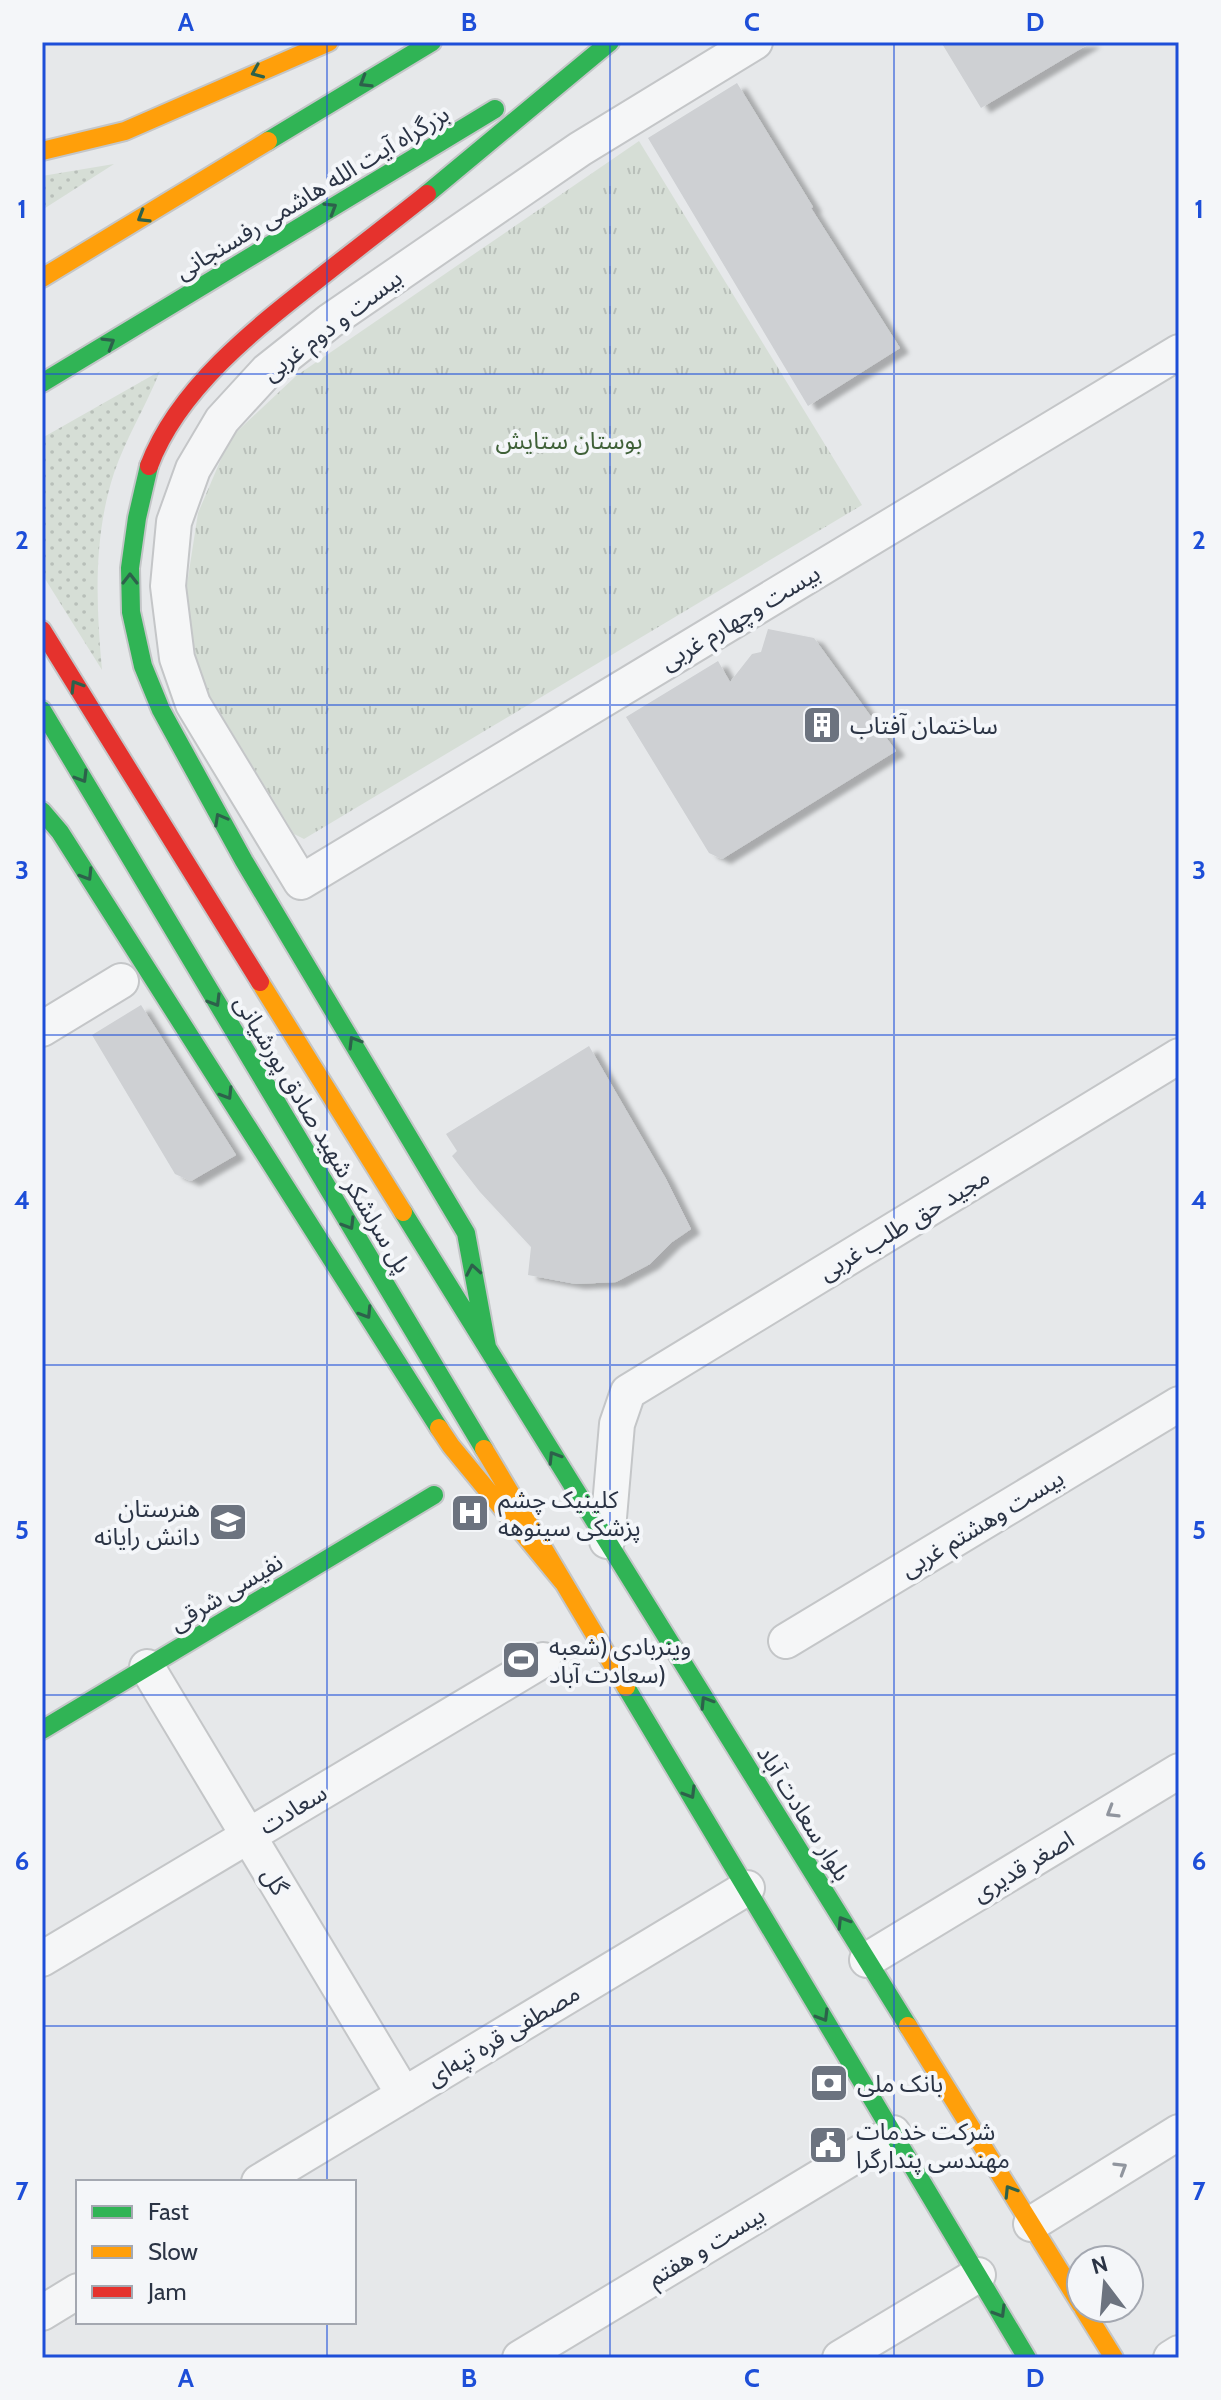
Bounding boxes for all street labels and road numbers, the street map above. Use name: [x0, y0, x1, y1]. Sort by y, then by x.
street label: بزرگراه آیت الله هاشمی رفسنجانی: [170, 99, 454, 285]
street label: بیست و دوم غربی: [256, 263, 410, 390]
street label: بیست وچهارم غربی: [655, 558, 827, 680]
street label: پل سرلشکر شهید صادق پورشیانی: [227, 990, 418, 1279]
street label: مجید حق طلب غربی: [813, 1162, 995, 1287]
street label: بیست وهشتم غربی: [895, 1463, 1070, 1586]
street label: نفیسی شرقی: [164, 1547, 288, 1637]
street label: بلوار سعادت آباد: [751, 1740, 857, 1886]
street label: سعادت: [254, 1778, 332, 1840]
street label: اصغر قدیری: [967, 1824, 1079, 1908]
street label: گل: [256, 1862, 295, 1901]
street label: مصطفی قره تپه‌ای: [421, 1978, 585, 2093]
street label: بیست و هفتم: [642, 2200, 771, 2295]

